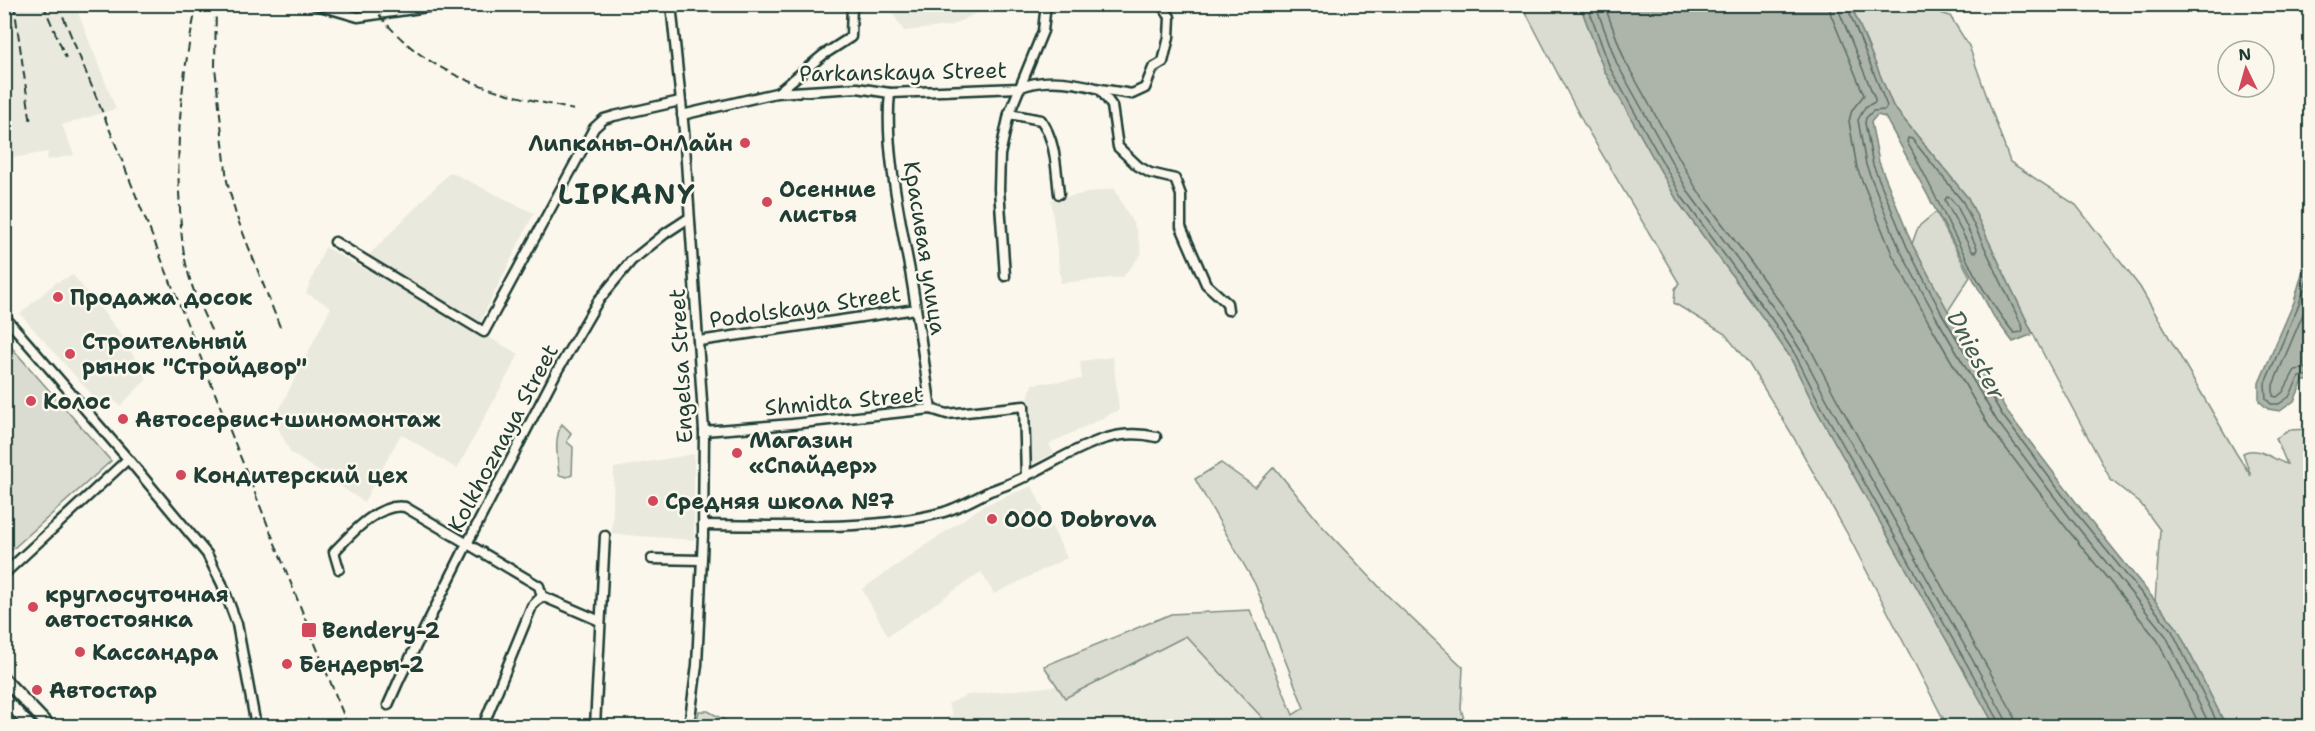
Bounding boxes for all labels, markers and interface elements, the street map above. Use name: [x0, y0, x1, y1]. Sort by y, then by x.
north arrow: [2216, 39, 2276, 99]
text: N: [2238, 44, 2252, 66]
street label: Parkanskaya Street: [799, 56, 1007, 88]
place label: Липканы-ОнЛайн: [528, 129, 733, 158]
marker: Липканы-ОнЛайн: [738, 136, 752, 150]
street label: Красивая улица: [897, 159, 953, 337]
district label: LIPKANY: [558, 175, 696, 213]
place label: Осенние листья: [779, 175, 876, 229]
marker: Осенние листья: [760, 195, 774, 209]
street label: Podolskaya Street: [707, 279, 903, 335]
place label: Продажа досок: [70, 283, 253, 312]
street label: Engelsa Street: [662, 288, 700, 444]
marker: Продажа досок: [51, 290, 65, 304]
water label: Dniester: [1939, 305, 2013, 406]
place label: Строительный рынок "Стройдвор": [82, 327, 307, 381]
street label: Kolkhoznaya Street: [441, 339, 565, 537]
marker: Строительный рынок "Стройдвор": [63, 347, 77, 361]
street label: Shmidta Street: [763, 380, 925, 422]
place label: Колос: [43, 387, 111, 416]
marker: Колос: [24, 394, 38, 408]
place label: Автосервис+шиномонтаж: [135, 405, 441, 434]
marker: Автосервис+шиномонтаж: [116, 412, 130, 426]
place label: Магазин «Спайдер»: [749, 426, 877, 480]
marker: Магазин «Спайдер»: [730, 446, 744, 460]
place label: Кондитерский цех: [193, 461, 408, 490]
marker: Кондитерский цех: [174, 468, 188, 482]
place label: Средняя школа №7: [665, 487, 894, 516]
marker: Средняя школа №7: [646, 494, 660, 508]
place label: OOO Dobrova: [1004, 505, 1157, 534]
marker: OOO Dobrova: [985, 512, 999, 526]
place label: круглосуточная автостоянка: [45, 580, 229, 634]
marker: круглосуточная автостоянка: [26, 600, 40, 614]
place label: Bendery-2: [322, 616, 440, 645]
marker: Bendery-2: [300, 621, 318, 639]
place label: Кассандра: [92, 638, 218, 667]
marker: Кассандра: [73, 645, 87, 659]
place label: Бендеры-2: [299, 650, 424, 679]
marker: Бендеры-2: [280, 657, 294, 671]
place label: Автостар: [49, 676, 157, 705]
marker: Автостар: [30, 683, 44, 697]

